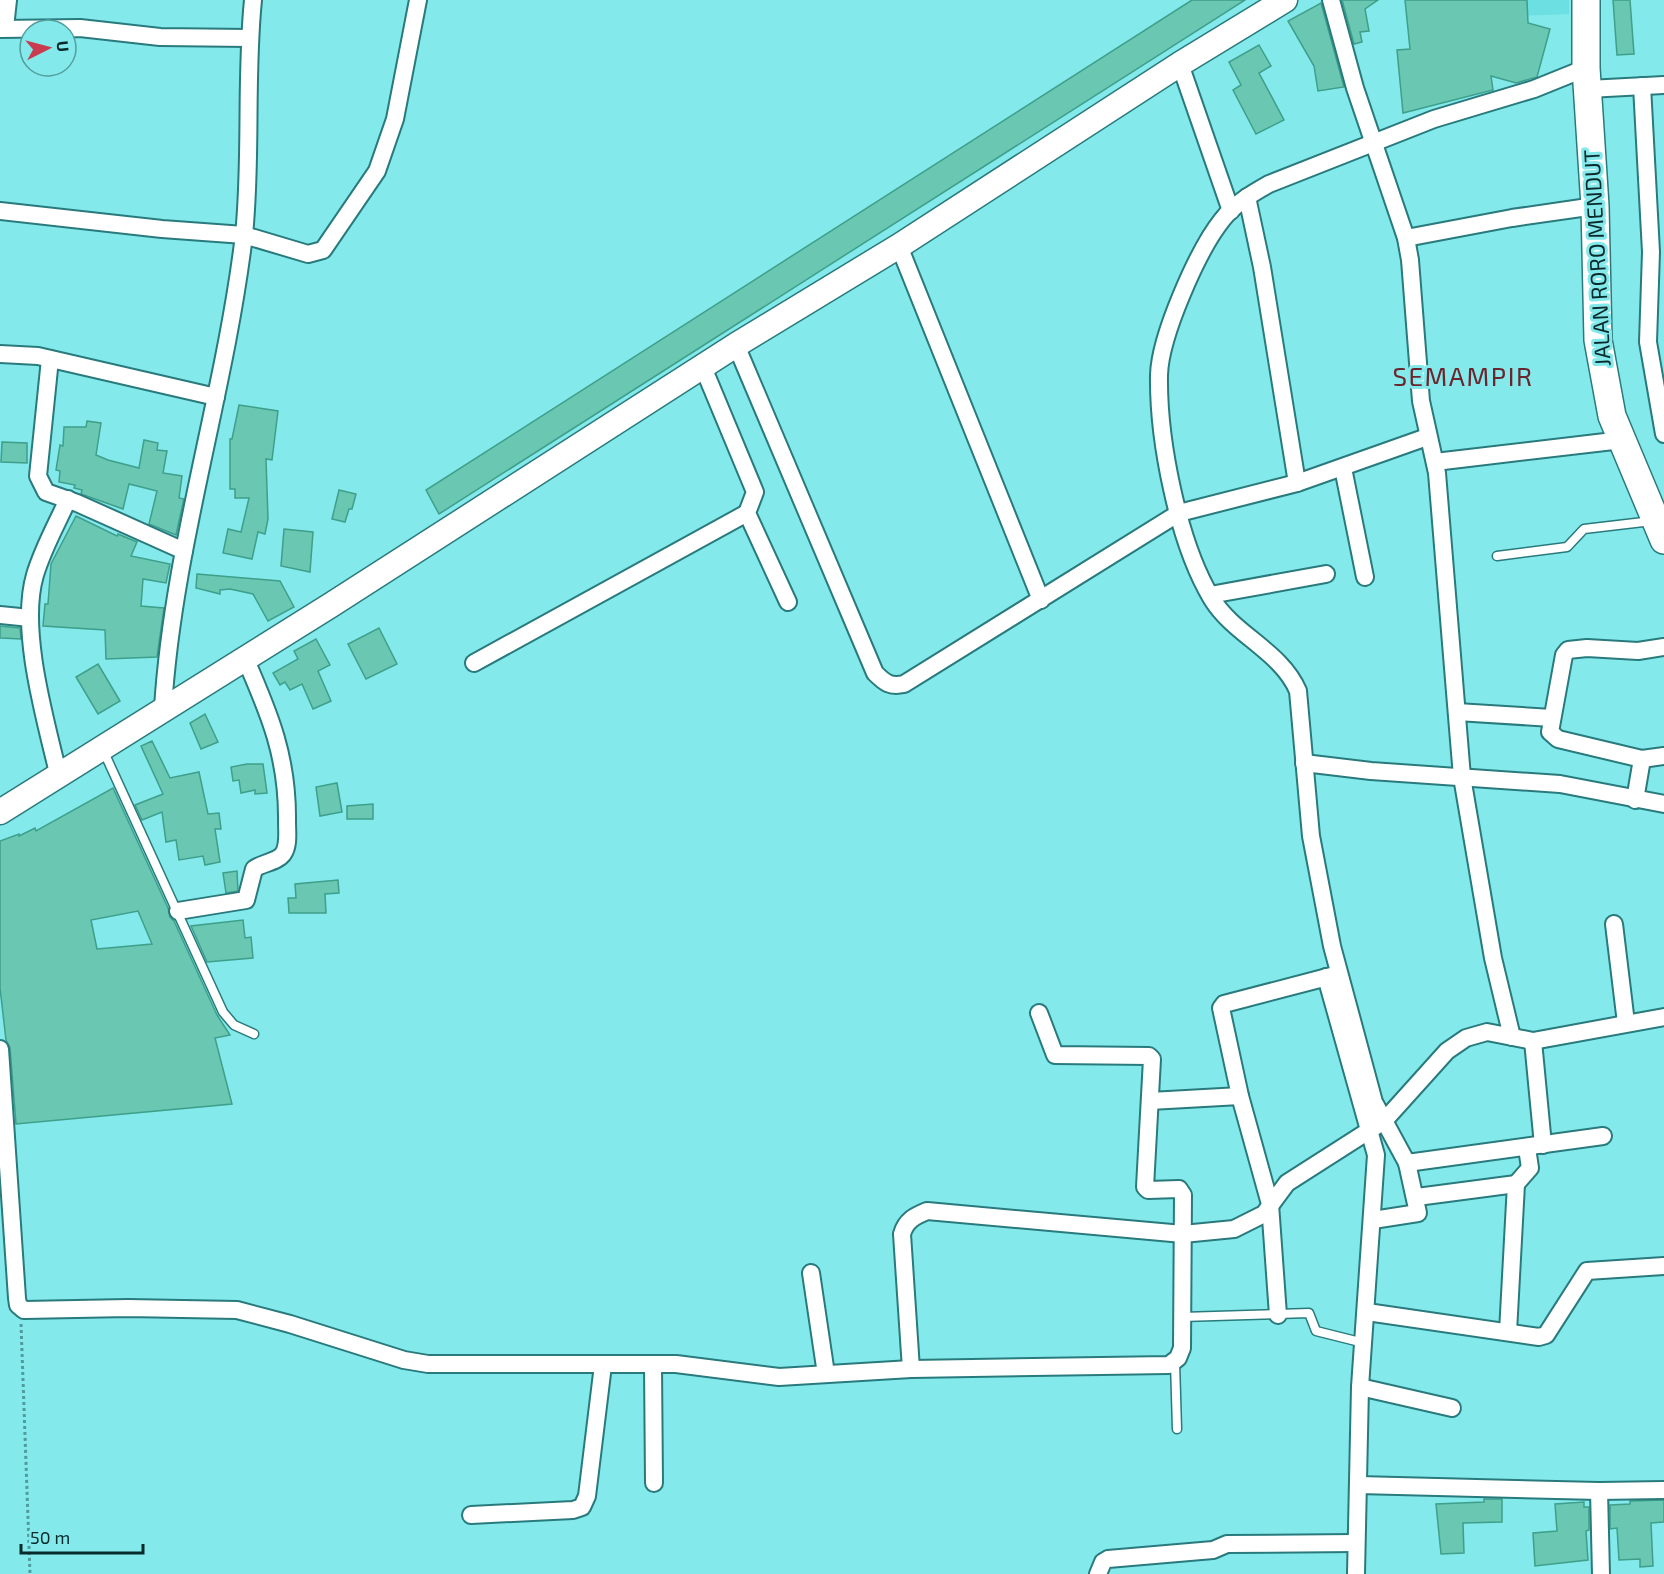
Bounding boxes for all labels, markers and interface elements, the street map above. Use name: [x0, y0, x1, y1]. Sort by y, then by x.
north arrow: [18, 18, 78, 78]
text: U: [53, 40, 73, 53]
street label: JALAN RORO MENDUT: [1577, 149, 1615, 367]
district label: SEMAMPIR: [1392, 360, 1534, 391]
scale bar: [21, 1517, 142, 1555]
text: 50 m: [30, 1526, 70, 1548]

